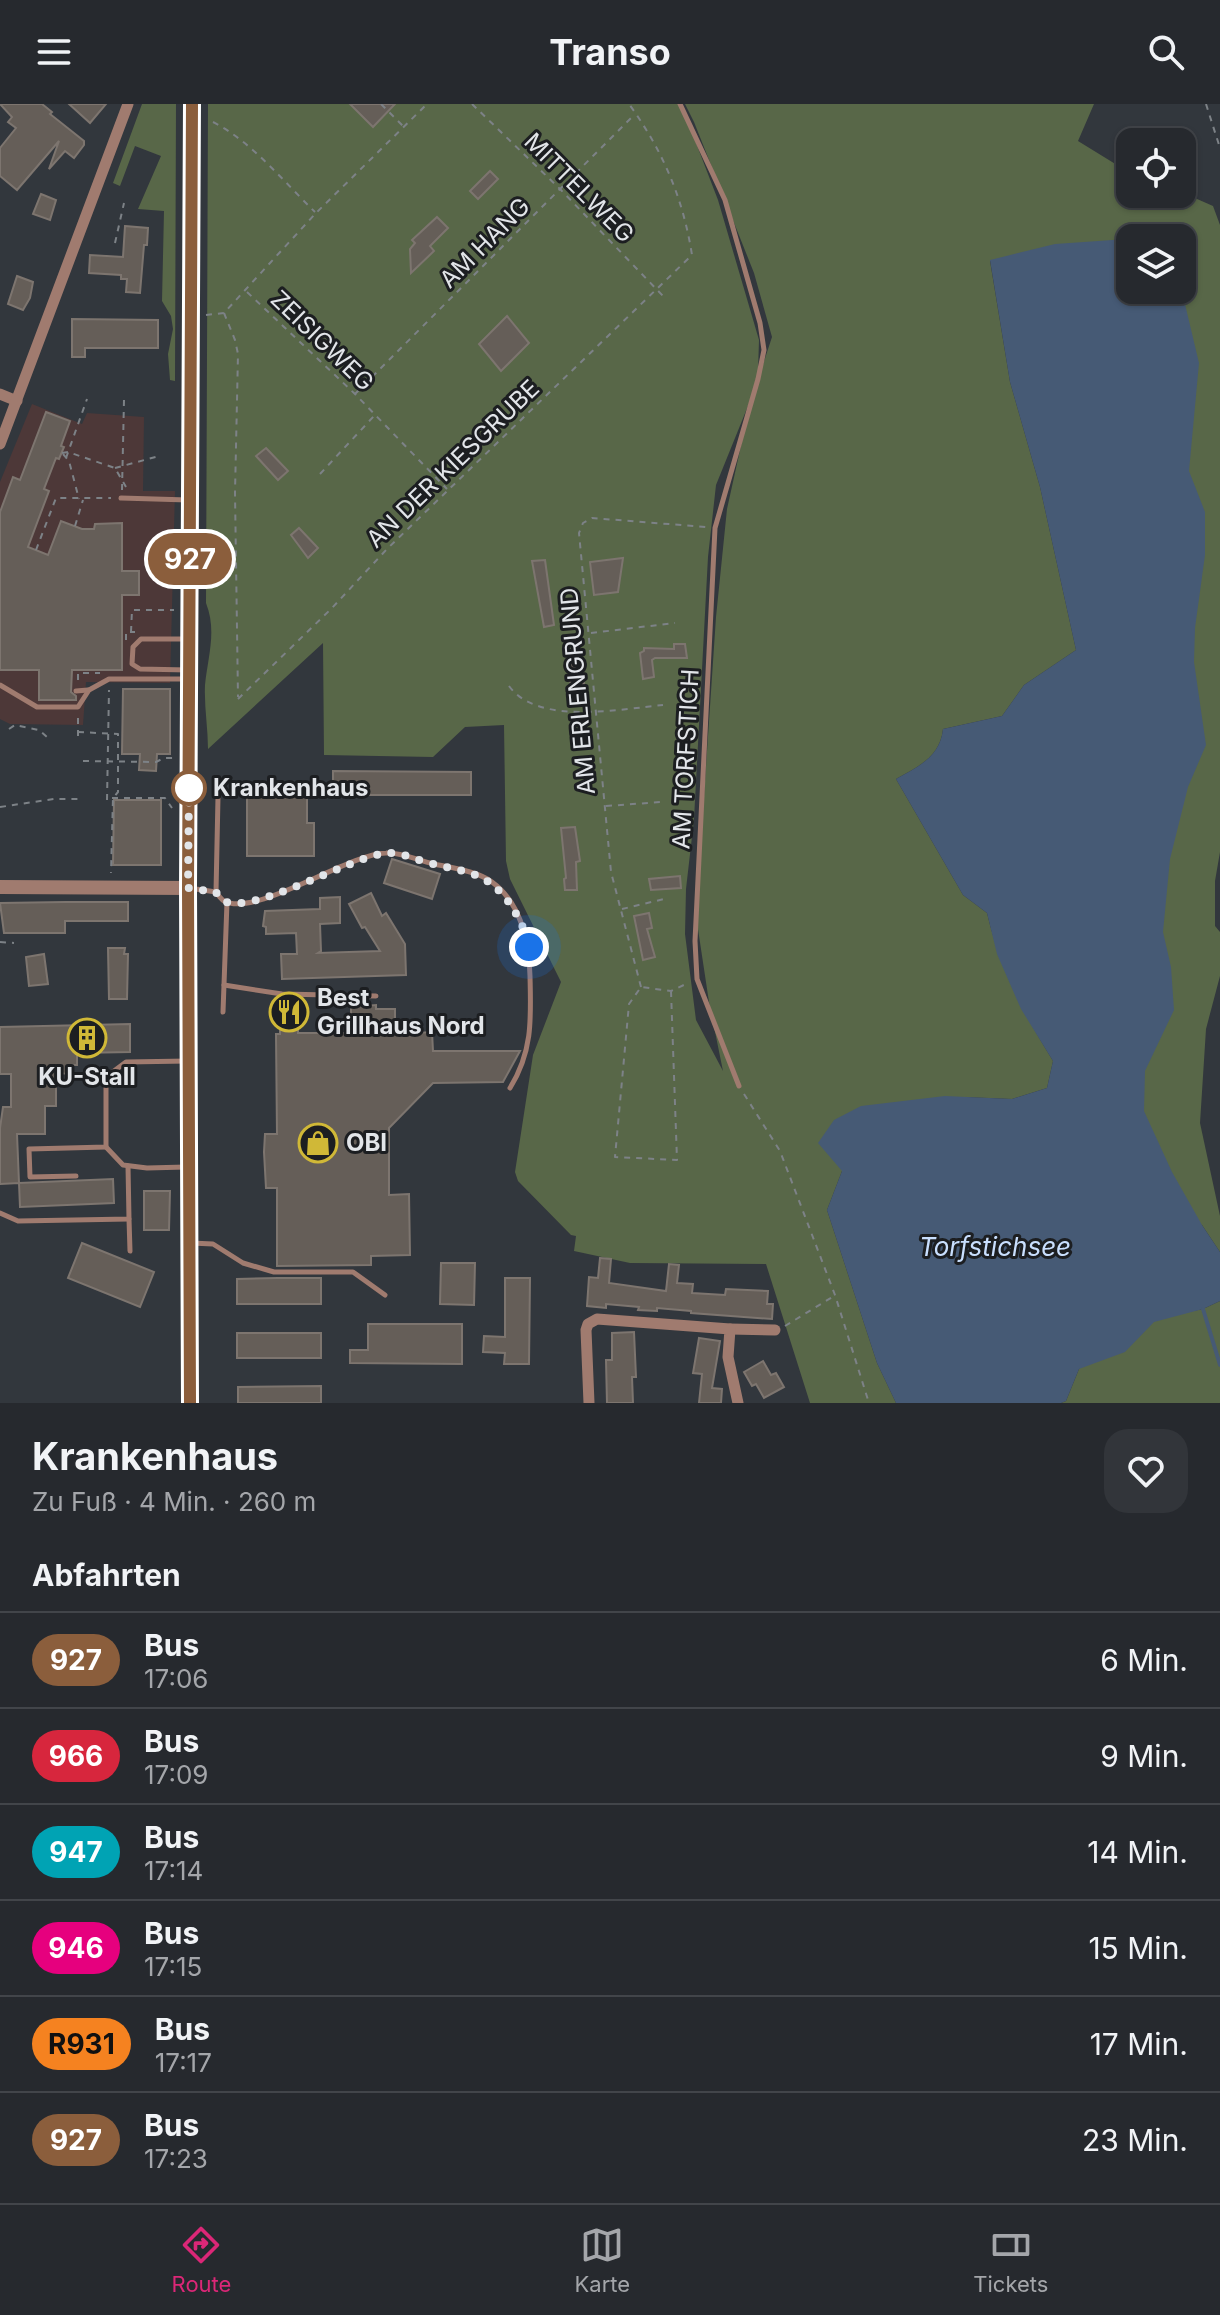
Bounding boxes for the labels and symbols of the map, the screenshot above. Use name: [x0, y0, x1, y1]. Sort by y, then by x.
street label: MITTELWEG: [519, 127, 640, 248]
street label: AM HANG: [434, 192, 536, 294]
street label: ZEISIGWEG: [265, 284, 380, 397]
street label: AN DER KIESGRUBE: [360, 374, 545, 554]
line badge: 927: [144, 533, 236, 585]
street label: AM ERLENGRUND: [554, 586, 601, 796]
street label: AM TORFSTICH: [666, 668, 705, 850]
marker: Krankenhaus: [172, 771, 206, 805]
place label: Krankenhaus: [213, 773, 368, 802]
your location: [509, 927, 549, 967]
place label: Best Grillhaus Nord: [317, 983, 485, 1040]
restaurant icon: Best Grillhaus Nord: [268, 991, 310, 1033]
building icon: KU-Stall: [66, 1017, 108, 1059]
place label: KU-Stall: [38, 1062, 136, 1091]
shop icon: OBI: [297, 1122, 339, 1164]
place label: OBI: [346, 1128, 387, 1157]
water label: Torfstichsee: [919, 1231, 1071, 1262]

